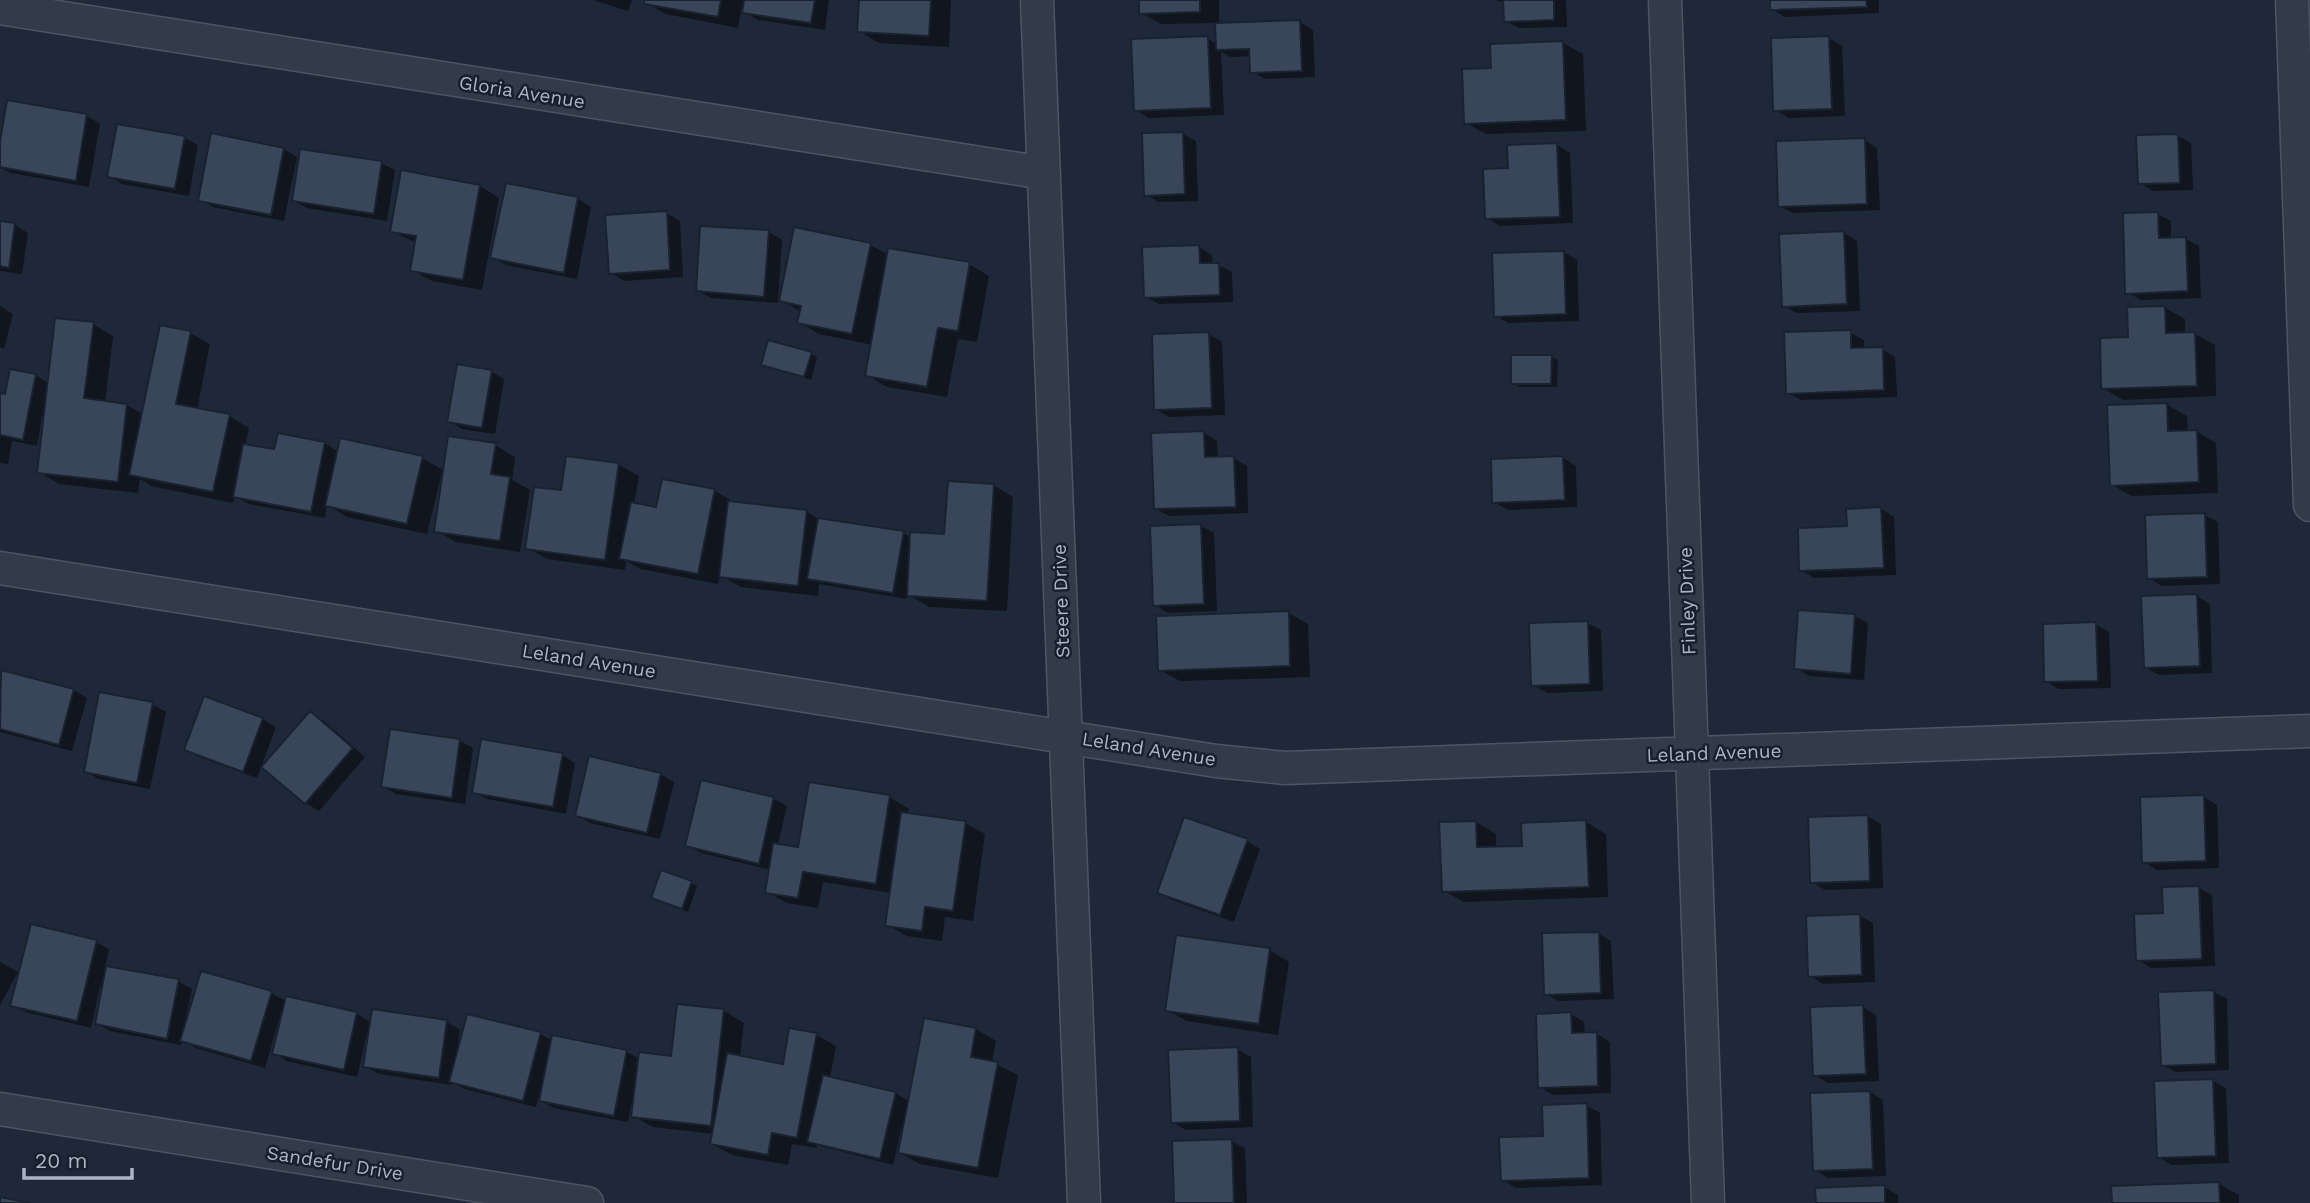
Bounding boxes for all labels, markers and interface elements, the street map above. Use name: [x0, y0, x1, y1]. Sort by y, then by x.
street label: Gloria Avenue: [457, 71, 587, 113]
street label: Steere Drive: [1048, 544, 1074, 658]
street label: Finley Drive: [1674, 547, 1700, 655]
street label: Leland Avenue: [520, 639, 658, 683]
street label: Leland Avenue: [1080, 727, 1218, 771]
street label: Leland Avenue: [1646, 739, 1782, 767]
scale bar: [24, 1136, 133, 1180]
street label: Sandefur Drive: [265, 1141, 405, 1185]
text: 20 m: [35, 1148, 87, 1173]

